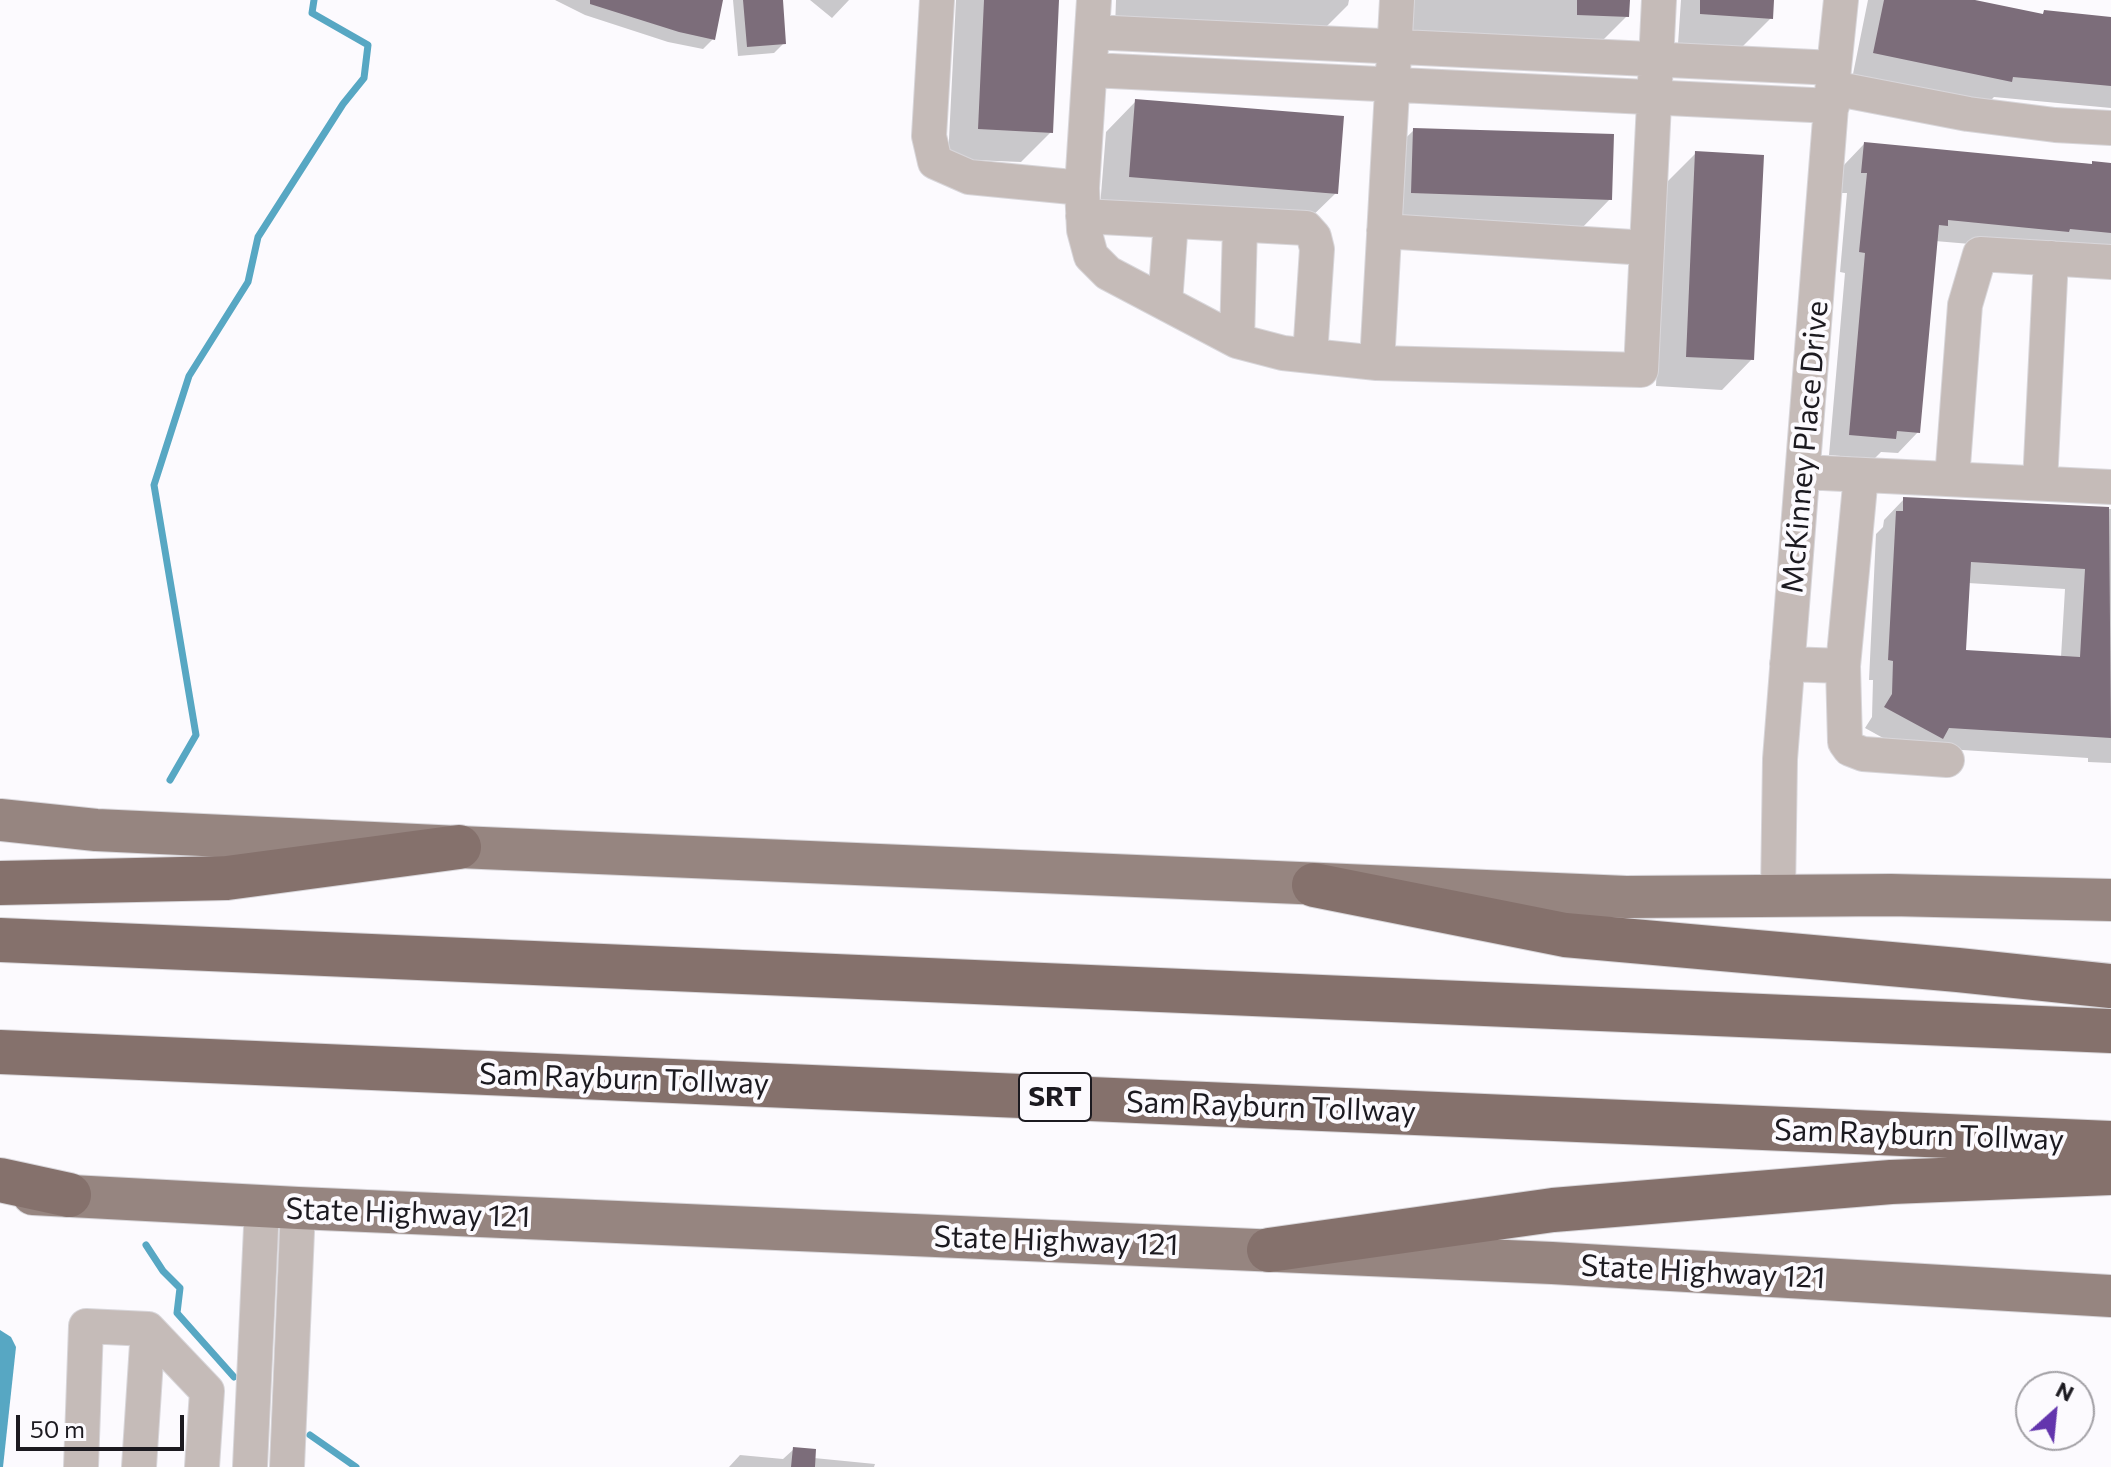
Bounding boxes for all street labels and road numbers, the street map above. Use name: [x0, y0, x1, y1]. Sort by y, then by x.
street label: McKinney Place Drive: [1774, 299, 1836, 595]
street label: Sam Rayburn Tollway: [478, 1056, 770, 1102]
road number: SRT: [1019, 1073, 1091, 1121]
street label: Sam Rayburn Tollway: [1125, 1084, 1417, 1130]
street label: Sam Rayburn Tollway: [1773, 1112, 2065, 1158]
street label: State Highway 121: [285, 1191, 531, 1235]
street label: State Highway 121: [933, 1219, 1179, 1263]
street label: State Highway 121: [1580, 1248, 1826, 1296]

